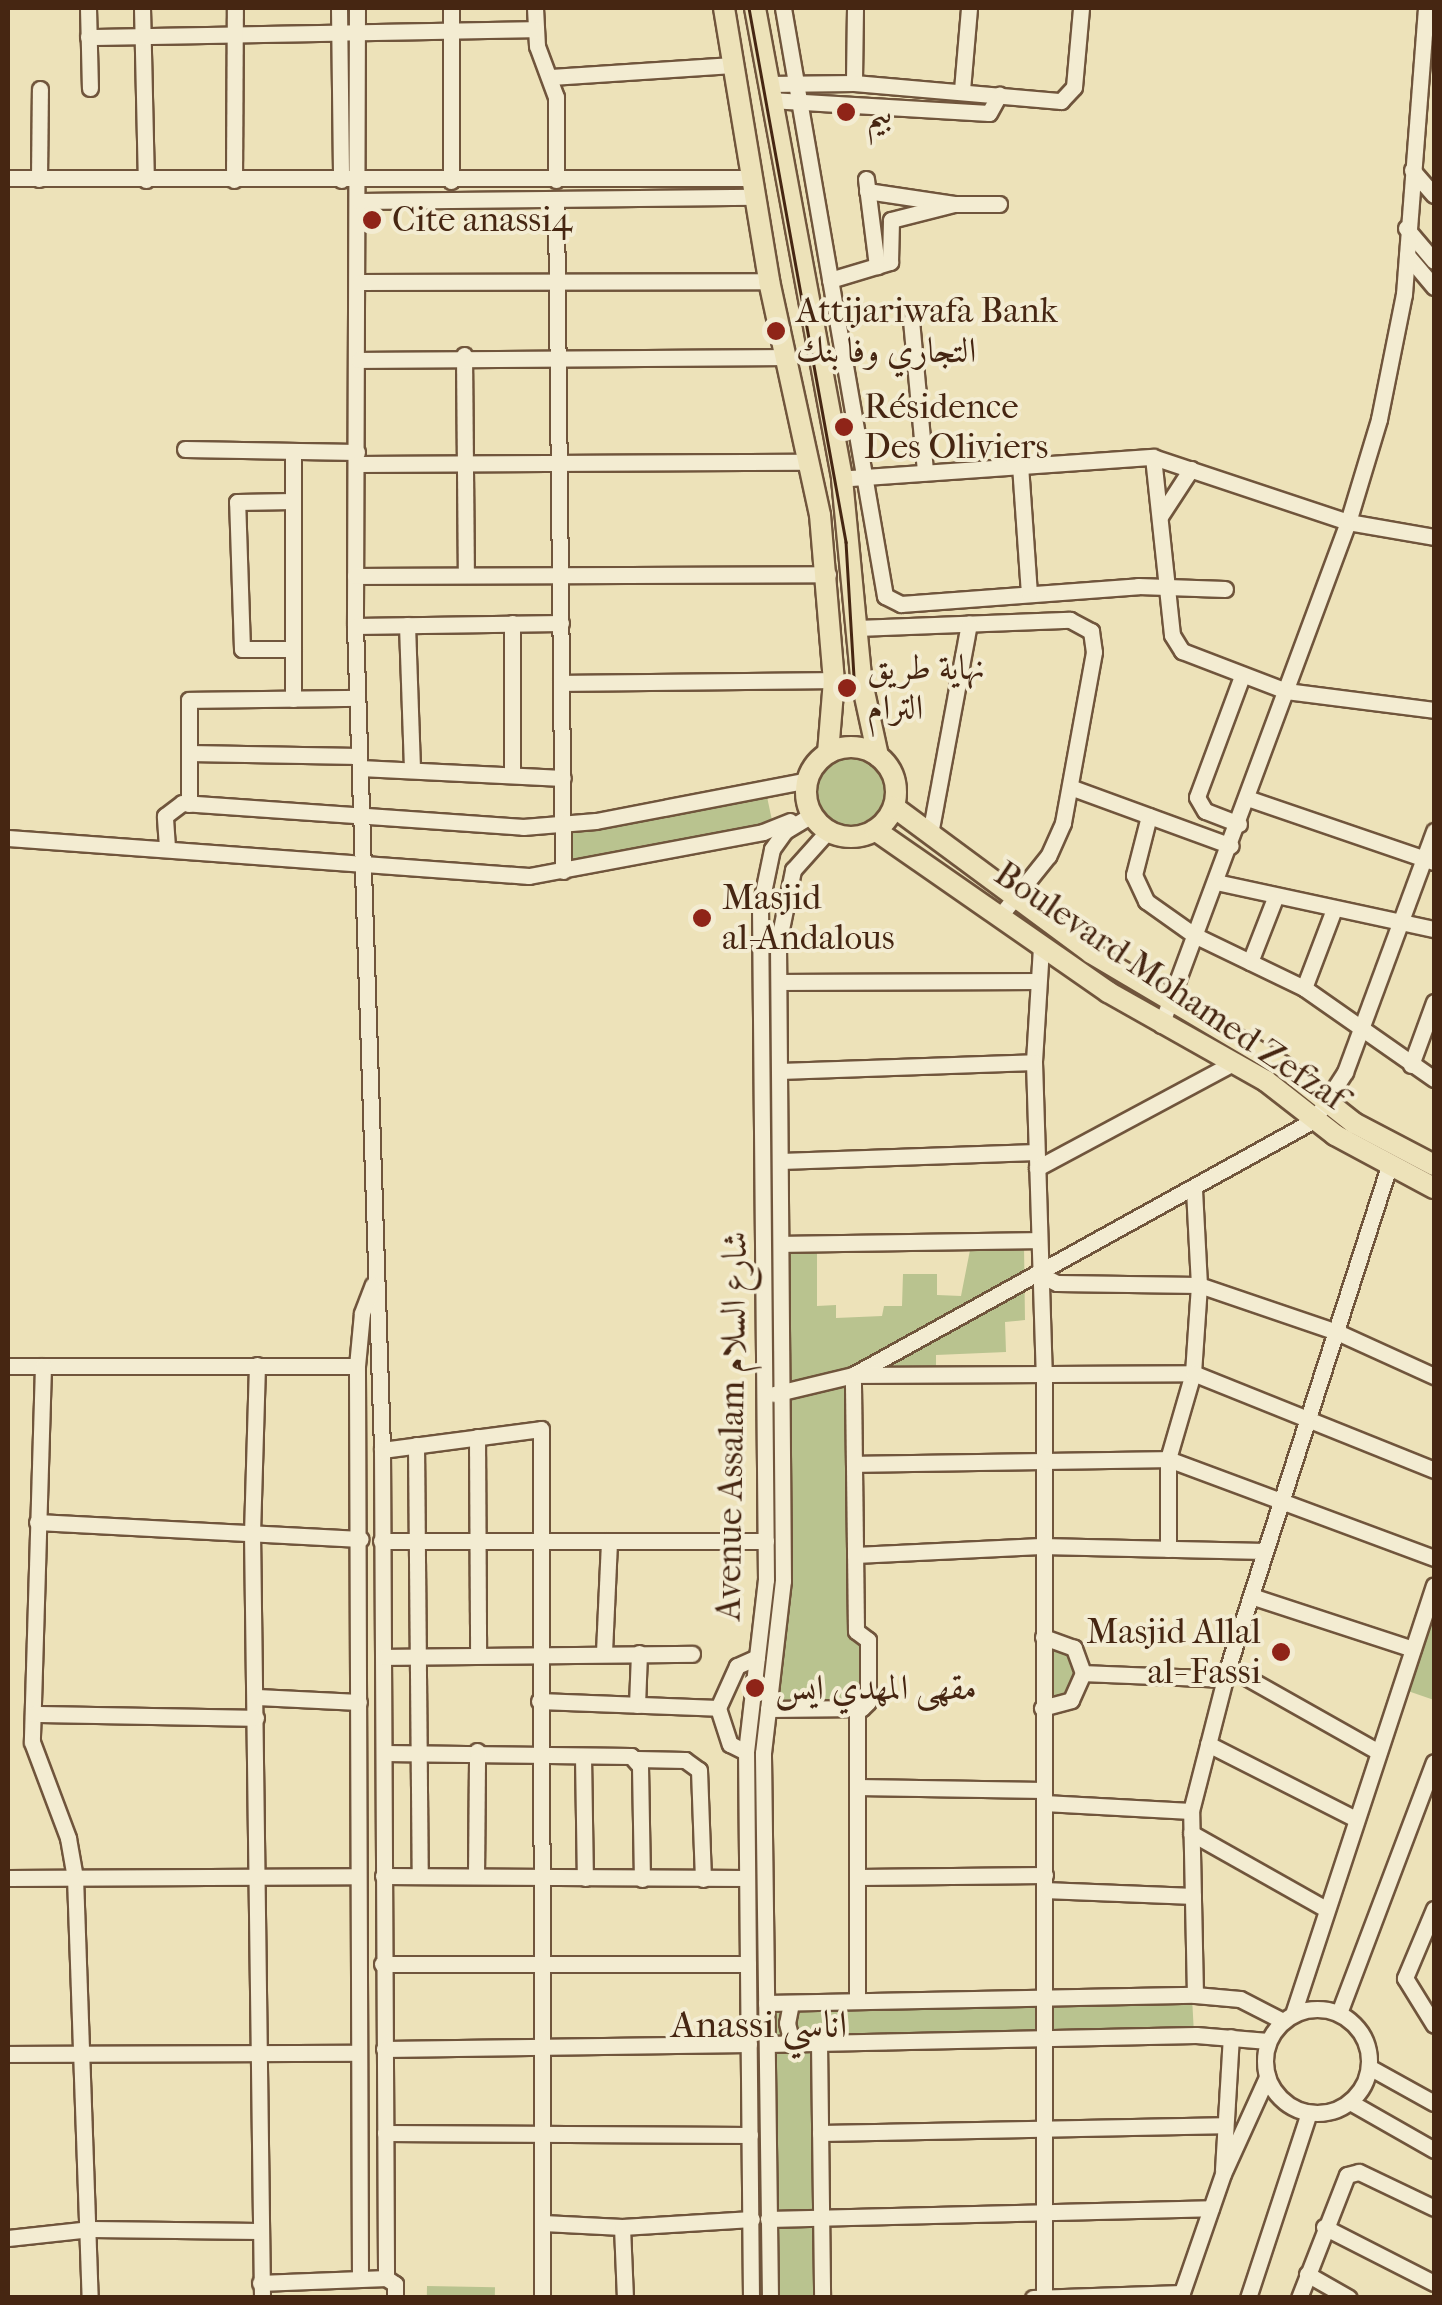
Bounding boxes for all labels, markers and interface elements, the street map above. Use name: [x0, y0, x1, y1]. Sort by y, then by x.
place label: بيم: [866, 91, 892, 133]
marker: بيم: [835, 101, 857, 123]
place label: Cite anassi4: [392, 199, 572, 241]
marker: Cite anassi4: [361, 209, 383, 231]
place label: Attijariwafa Bank التجاري وفا بنك: [796, 290, 1058, 372]
marker: Attijariwafa Bank التجاري وفا بنك: [765, 320, 787, 342]
place label: Résidence Des Oliviers: [864, 386, 1048, 468]
marker: Résidence Des Oliviers: [833, 416, 855, 438]
place label: نهاية طريق الترام: [867, 647, 985, 729]
marker: نهاية طريق الترام: [836, 677, 858, 699]
street label: Boulevard Mohamed Zefzaf: [987, 853, 1353, 1119]
place label: Masjid al-Andalous: [722, 877, 895, 959]
marker: Masjid al-Andalous: [691, 907, 713, 929]
street label: Avenue Assalam شارع السلام: [708, 1231, 756, 1621]
place label: Masjid Allal al- Fassi: [1086, 1611, 1261, 1693]
marker: Masjid Allal al- Fassi: [1270, 1641, 1292, 1663]
place label: مقهى المهدي ايس: [775, 1667, 977, 1709]
marker: مقهى المهدي ايس: [744, 1677, 766, 1699]
district label: Anassi اناسي: [671, 2002, 847, 2048]

